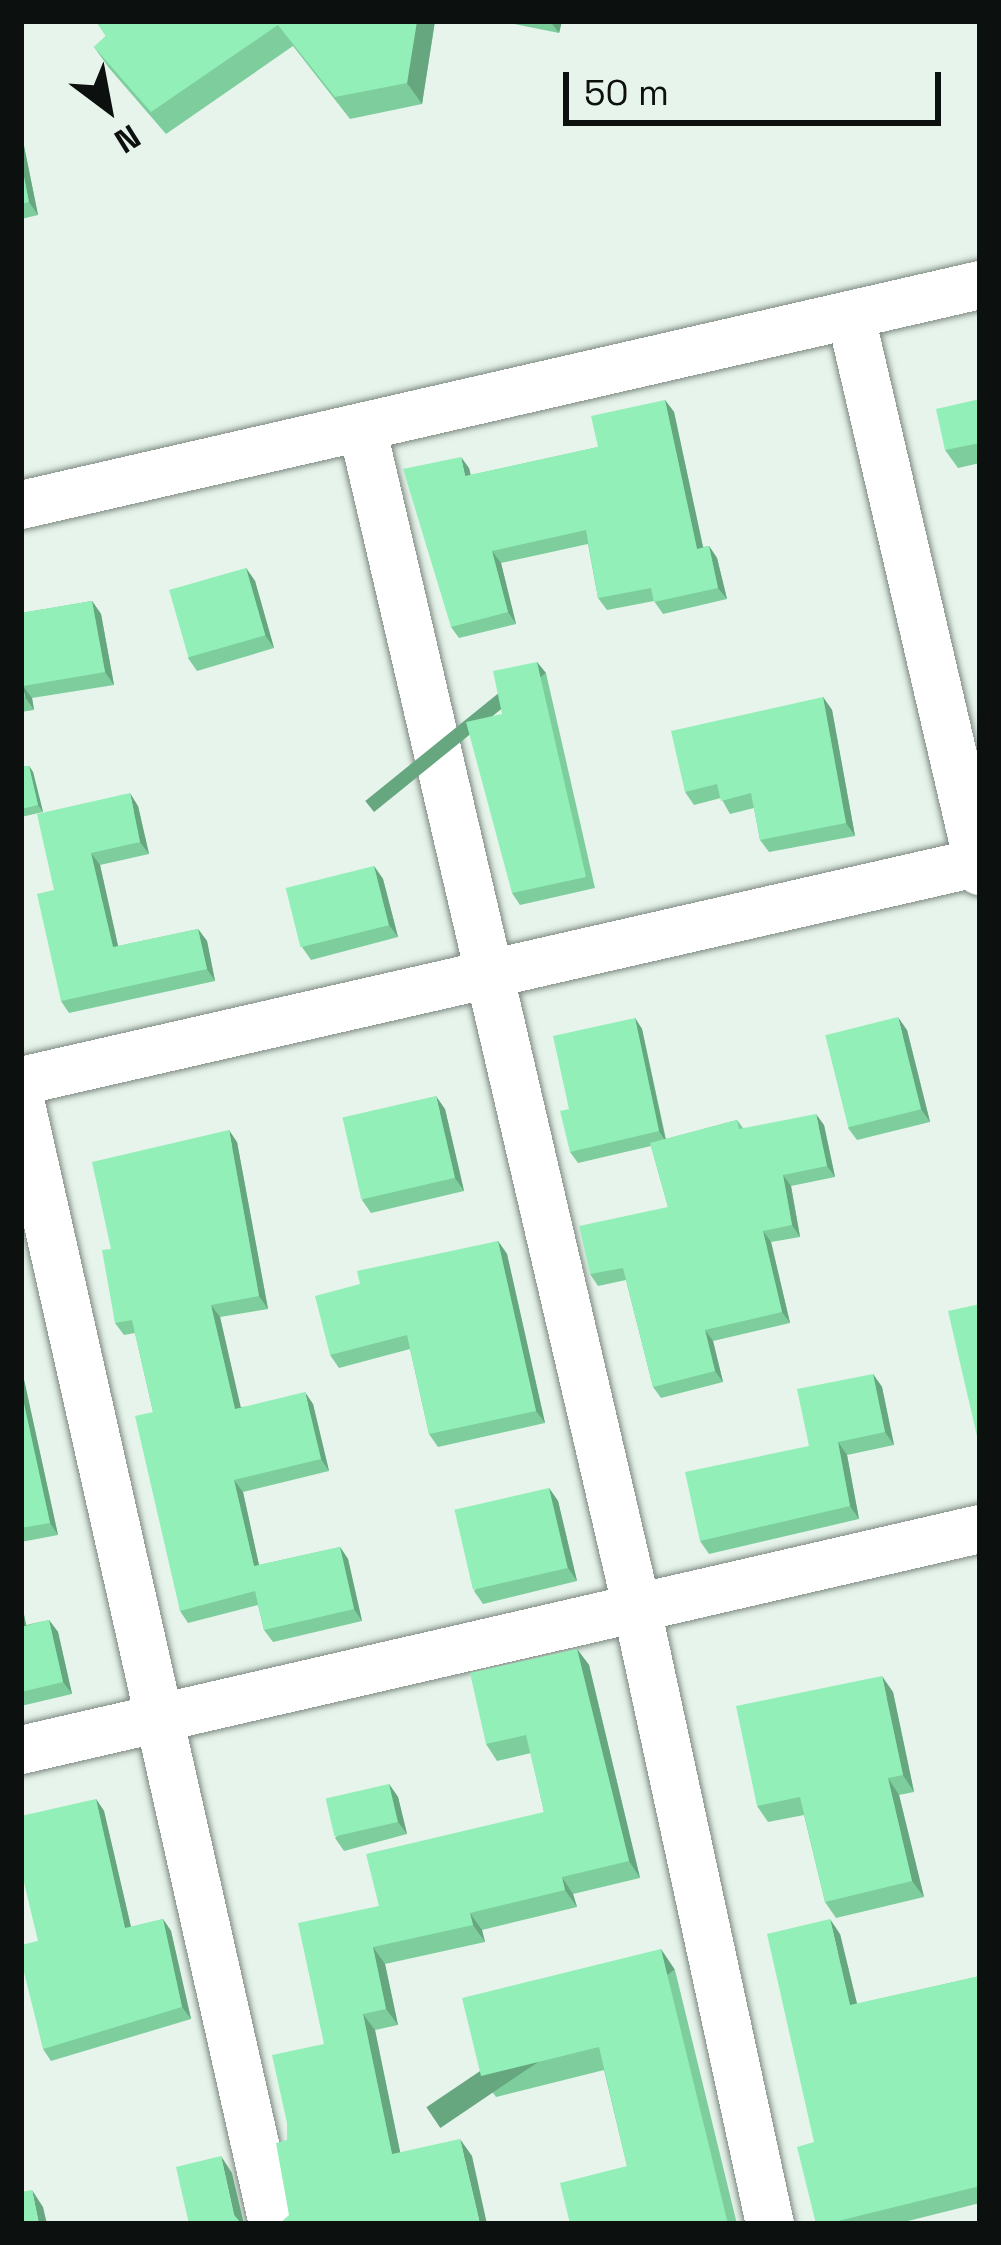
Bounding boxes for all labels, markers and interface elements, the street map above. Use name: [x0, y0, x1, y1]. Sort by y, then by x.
north arrow: [48, 48, 168, 168]
scale bar: [569, 48, 947, 122]
text: 50 m: [584, 70, 669, 116]
text: N: [107, 115, 148, 162]

